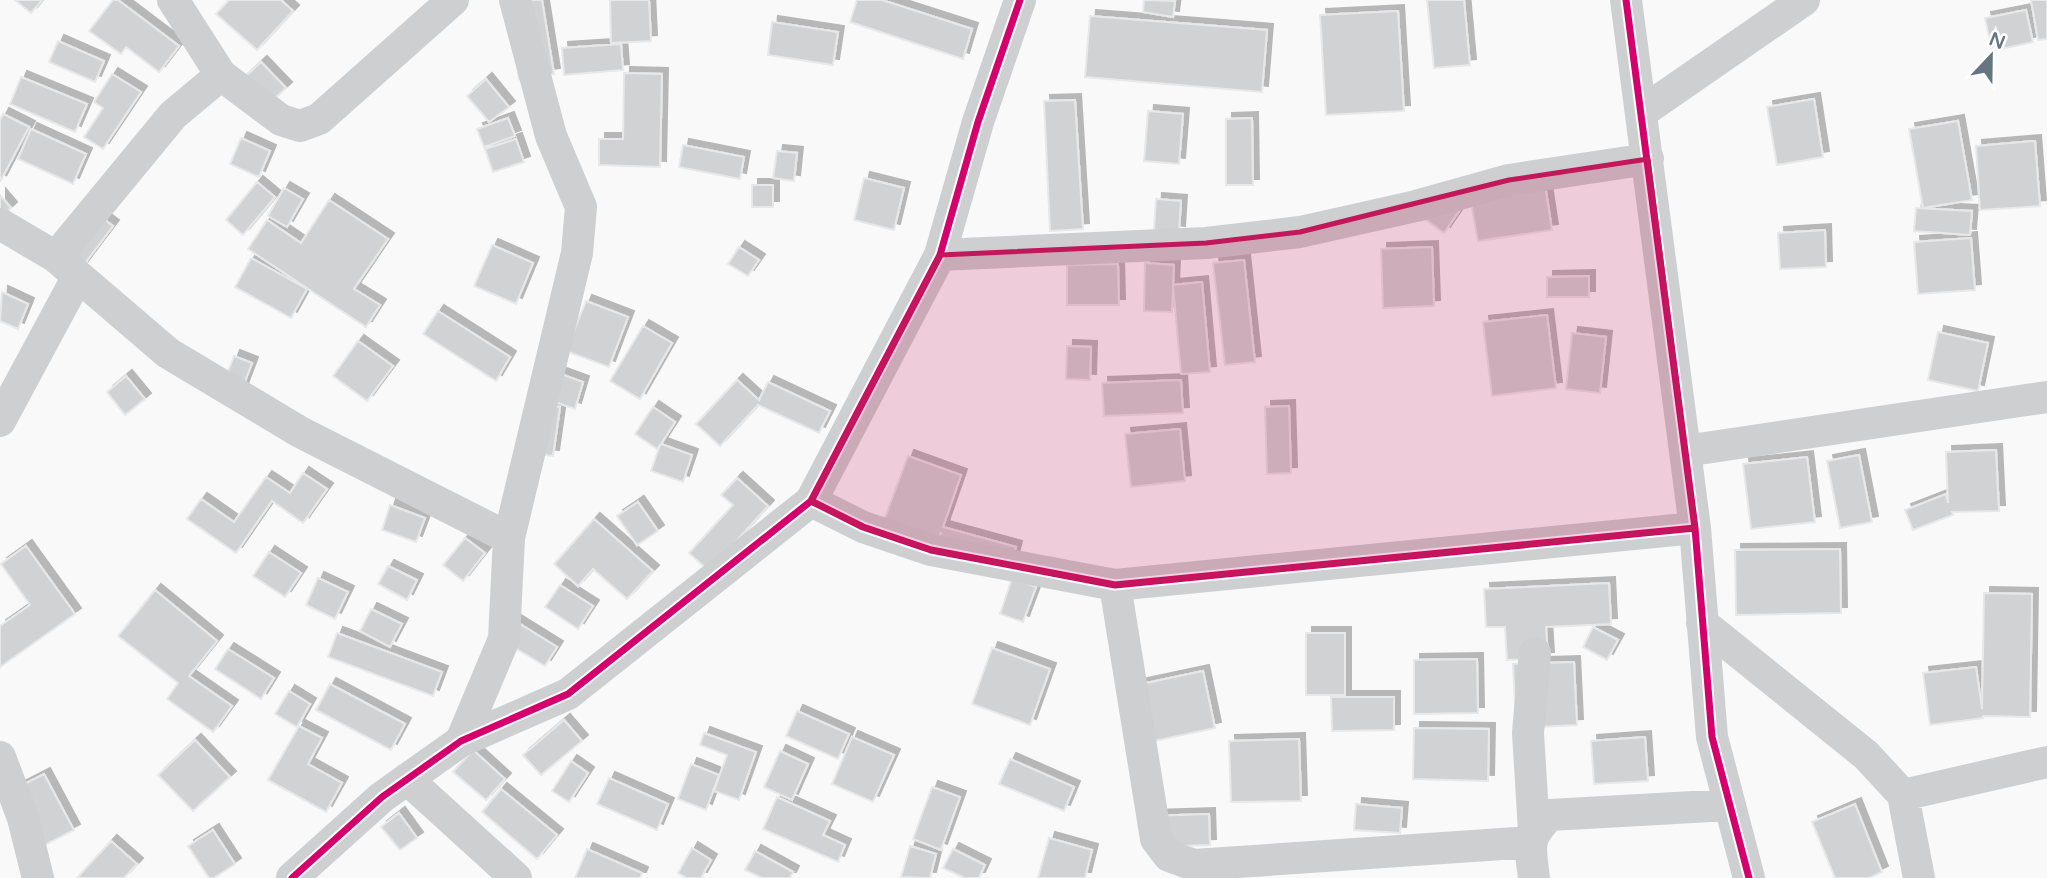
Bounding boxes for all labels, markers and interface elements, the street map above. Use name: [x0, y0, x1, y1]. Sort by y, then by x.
north arrow: [1956, 21, 2026, 91]
text: N: [1986, 28, 2008, 54]

